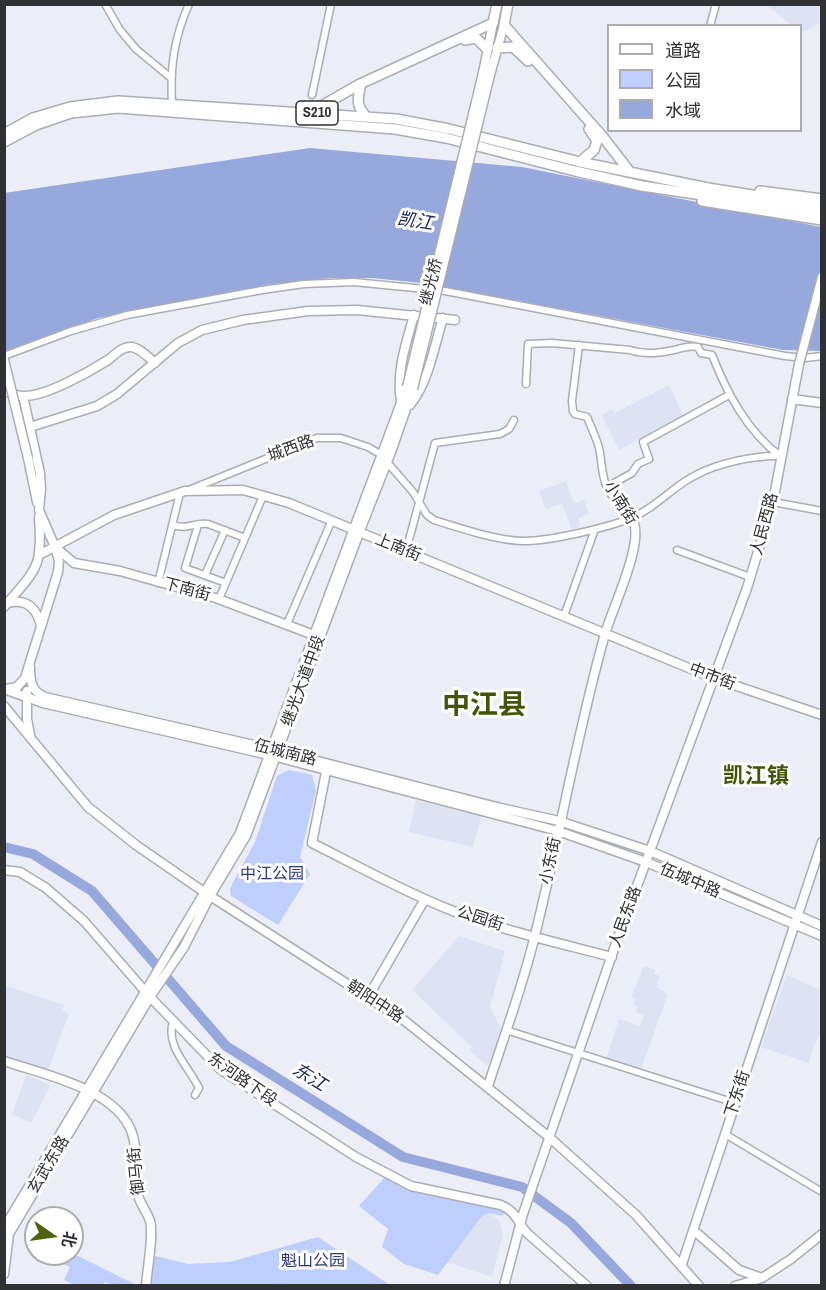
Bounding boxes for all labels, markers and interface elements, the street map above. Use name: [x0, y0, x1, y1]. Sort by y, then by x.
legend: [607, 24, 802, 132]
text: 道路: [665, 38, 701, 63]
text: 公园: [665, 68, 701, 93]
text: 水域: [665, 98, 701, 123]
road number: S210: [296, 101, 338, 125]
water label: 凯江: [396, 209, 434, 235]
street label: 继光桥: [417, 256, 447, 308]
street label: 城西路: [265, 432, 317, 466]
street label: 小南街: [599, 478, 641, 528]
street label: 人民西路: [747, 491, 783, 557]
street label: 上南街: [372, 530, 424, 566]
street label: 下南街: [161, 575, 213, 605]
street label: 继光大道中段: [279, 633, 329, 729]
street label: 中市街: [686, 659, 738, 695]
district label: 中江县: [442, 689, 526, 723]
street label: 伍城南路: [252, 736, 318, 770]
district label: 凯江镇: [723, 764, 789, 790]
street label: 小东街: [537, 836, 565, 886]
street label: 伍城中路: [657, 860, 723, 902]
park label: 中江公园: [240, 865, 304, 885]
street label: 人民东路: [606, 884, 646, 950]
street label: 公园街: [454, 902, 506, 936]
street label: 朝阳中路: [343, 977, 407, 1027]
street label: 东河路下段: [204, 1049, 280, 1111]
water label: 东江: [288, 1059, 330, 1097]
street label: 下东街: [721, 1068, 755, 1120]
street label: 玄武东路: [24, 1133, 74, 1197]
street label: 御马街: [125, 1146, 149, 1196]
north arrow: [24, 1206, 84, 1266]
text: 北: [57, 1229, 82, 1250]
park label: 魁山公园: [281, 1252, 345, 1272]

